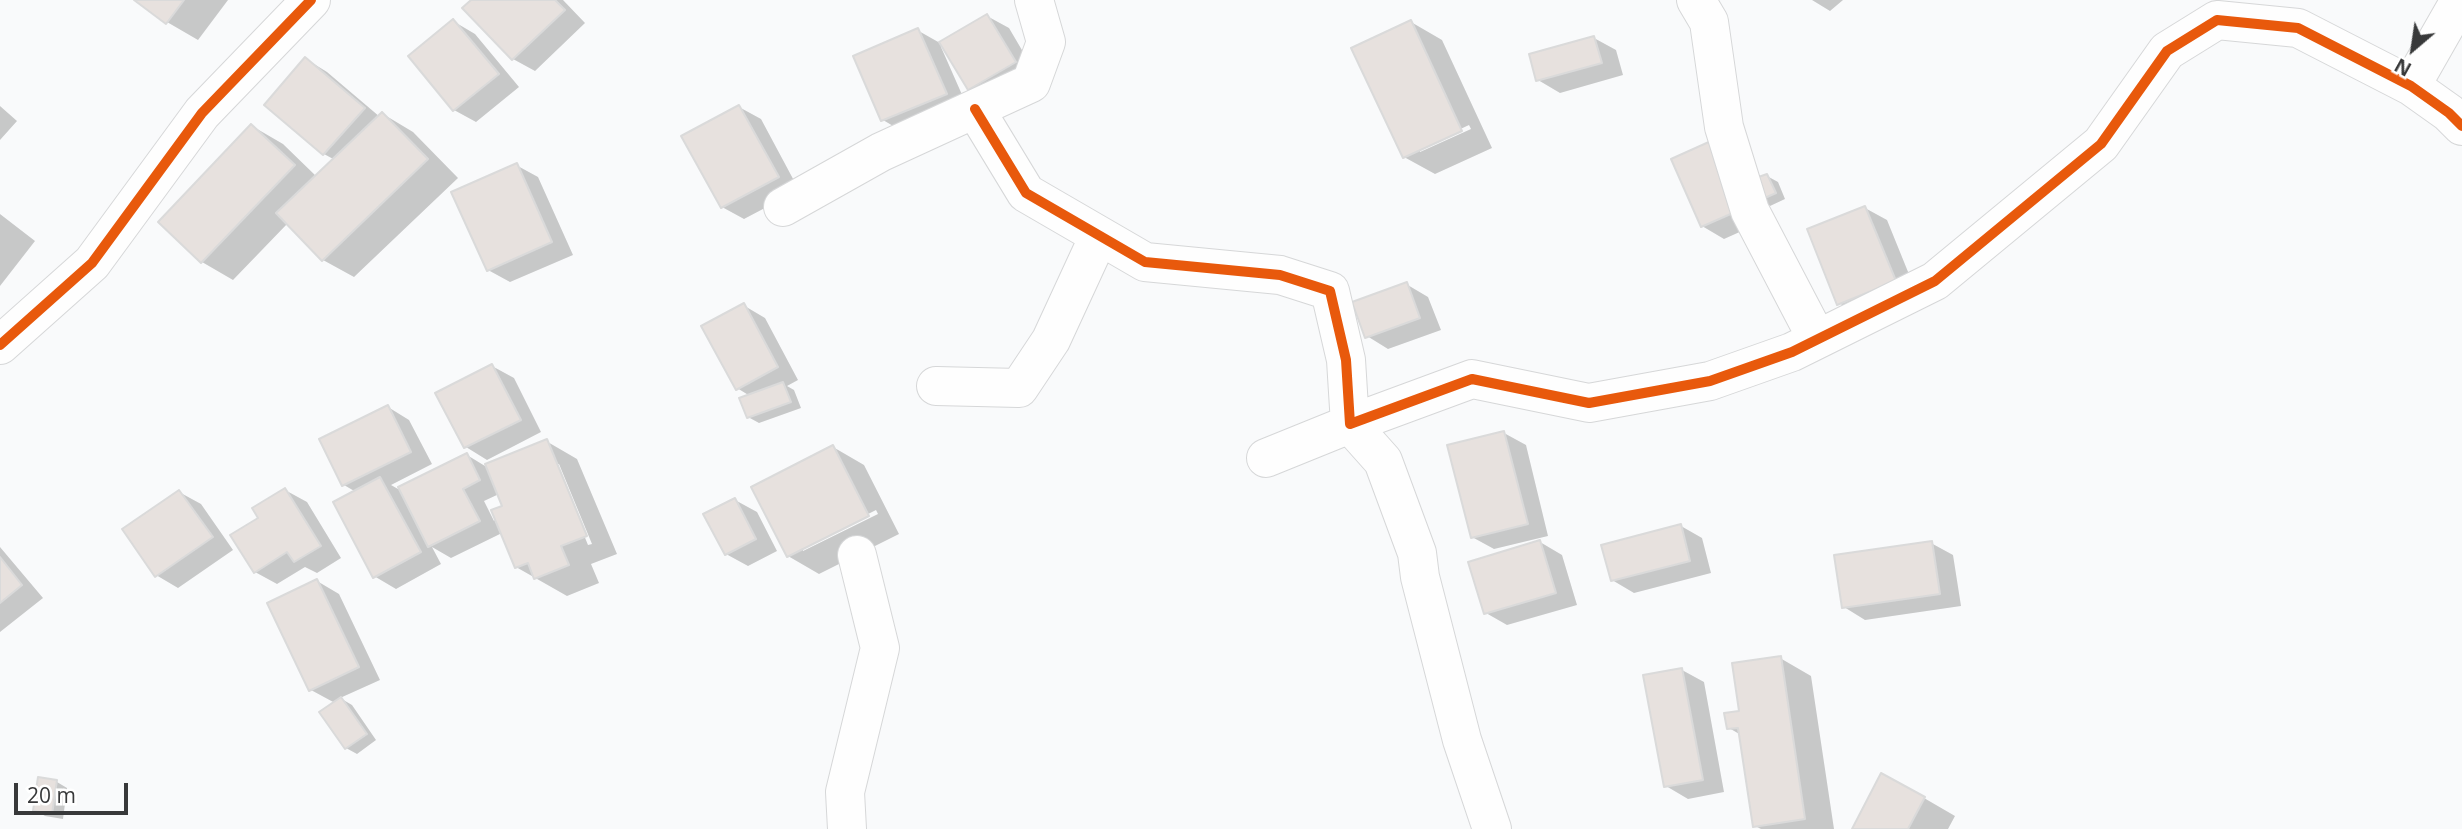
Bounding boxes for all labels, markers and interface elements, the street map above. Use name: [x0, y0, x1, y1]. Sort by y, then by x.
north arrow: [2378, 14, 2448, 84]
text: N: [2390, 52, 2416, 82]
scale bar: [18, 770, 131, 814]
text: 20 m: [27, 781, 76, 809]

